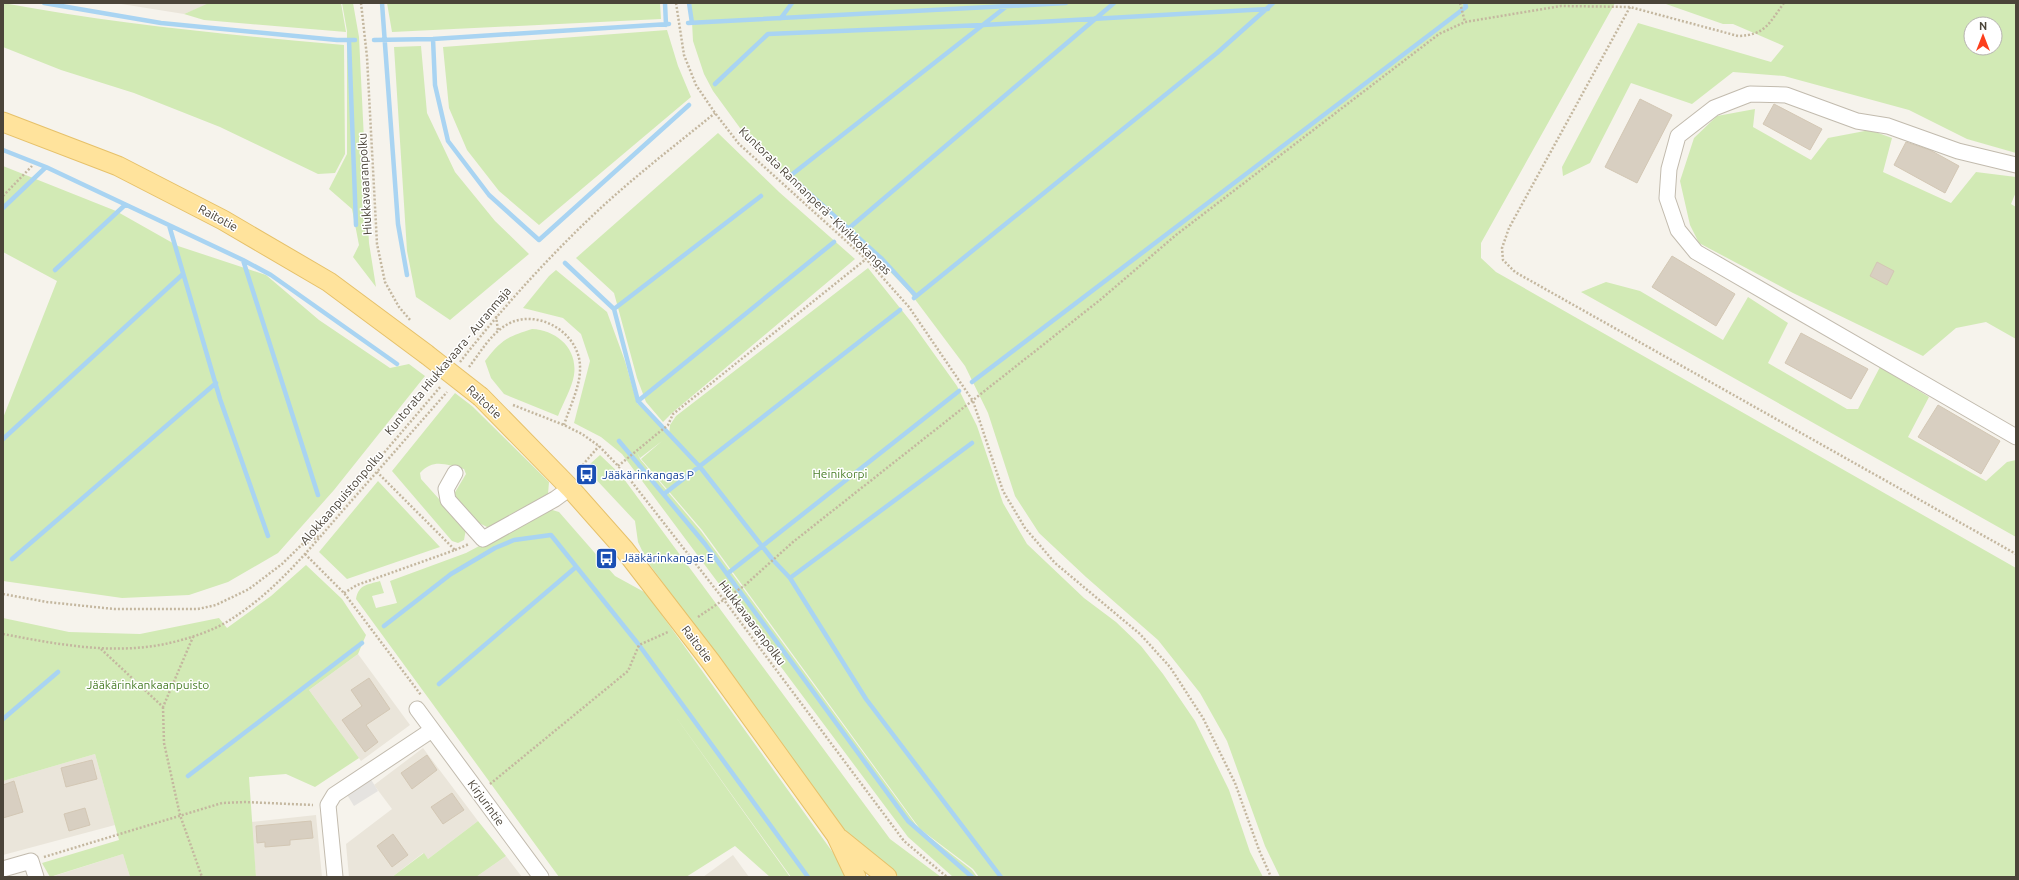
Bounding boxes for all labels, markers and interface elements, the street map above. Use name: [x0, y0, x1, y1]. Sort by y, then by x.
north arrow: [1963, 16, 2003, 56]
text: N: [1979, 20, 1987, 32]
street label: Kuntorata Rannanperä - Kivikkokangas: [737, 124, 894, 277]
street label: Hiukkavaaranpolku: [355, 133, 374, 235]
street label: Raitotie: [196, 202, 240, 233]
street label: Kuntorata Hiukkavaara - Auranmaja: [382, 284, 513, 437]
street label: Raitotie: [464, 382, 504, 421]
street label: Alokkaanpuistonpolku: [297, 448, 386, 547]
bus stop icon: Jääkärinkangas P: [573, 462, 599, 488]
park label: Heinikorpi: [813, 467, 868, 480]
place label: Jääkärinkangas P: [602, 468, 694, 481]
bus stop icon: Jääkärinkangas E: [594, 545, 620, 571]
place label: Jääkärinkangas E: [622, 551, 714, 564]
street label: Hiukkavaaranpolku: [716, 578, 788, 667]
street label: Raitotie: [679, 623, 715, 665]
park label: Jääkärinkankaanpuisto: [87, 678, 209, 691]
street label: Kirjurintie: [465, 777, 507, 828]

